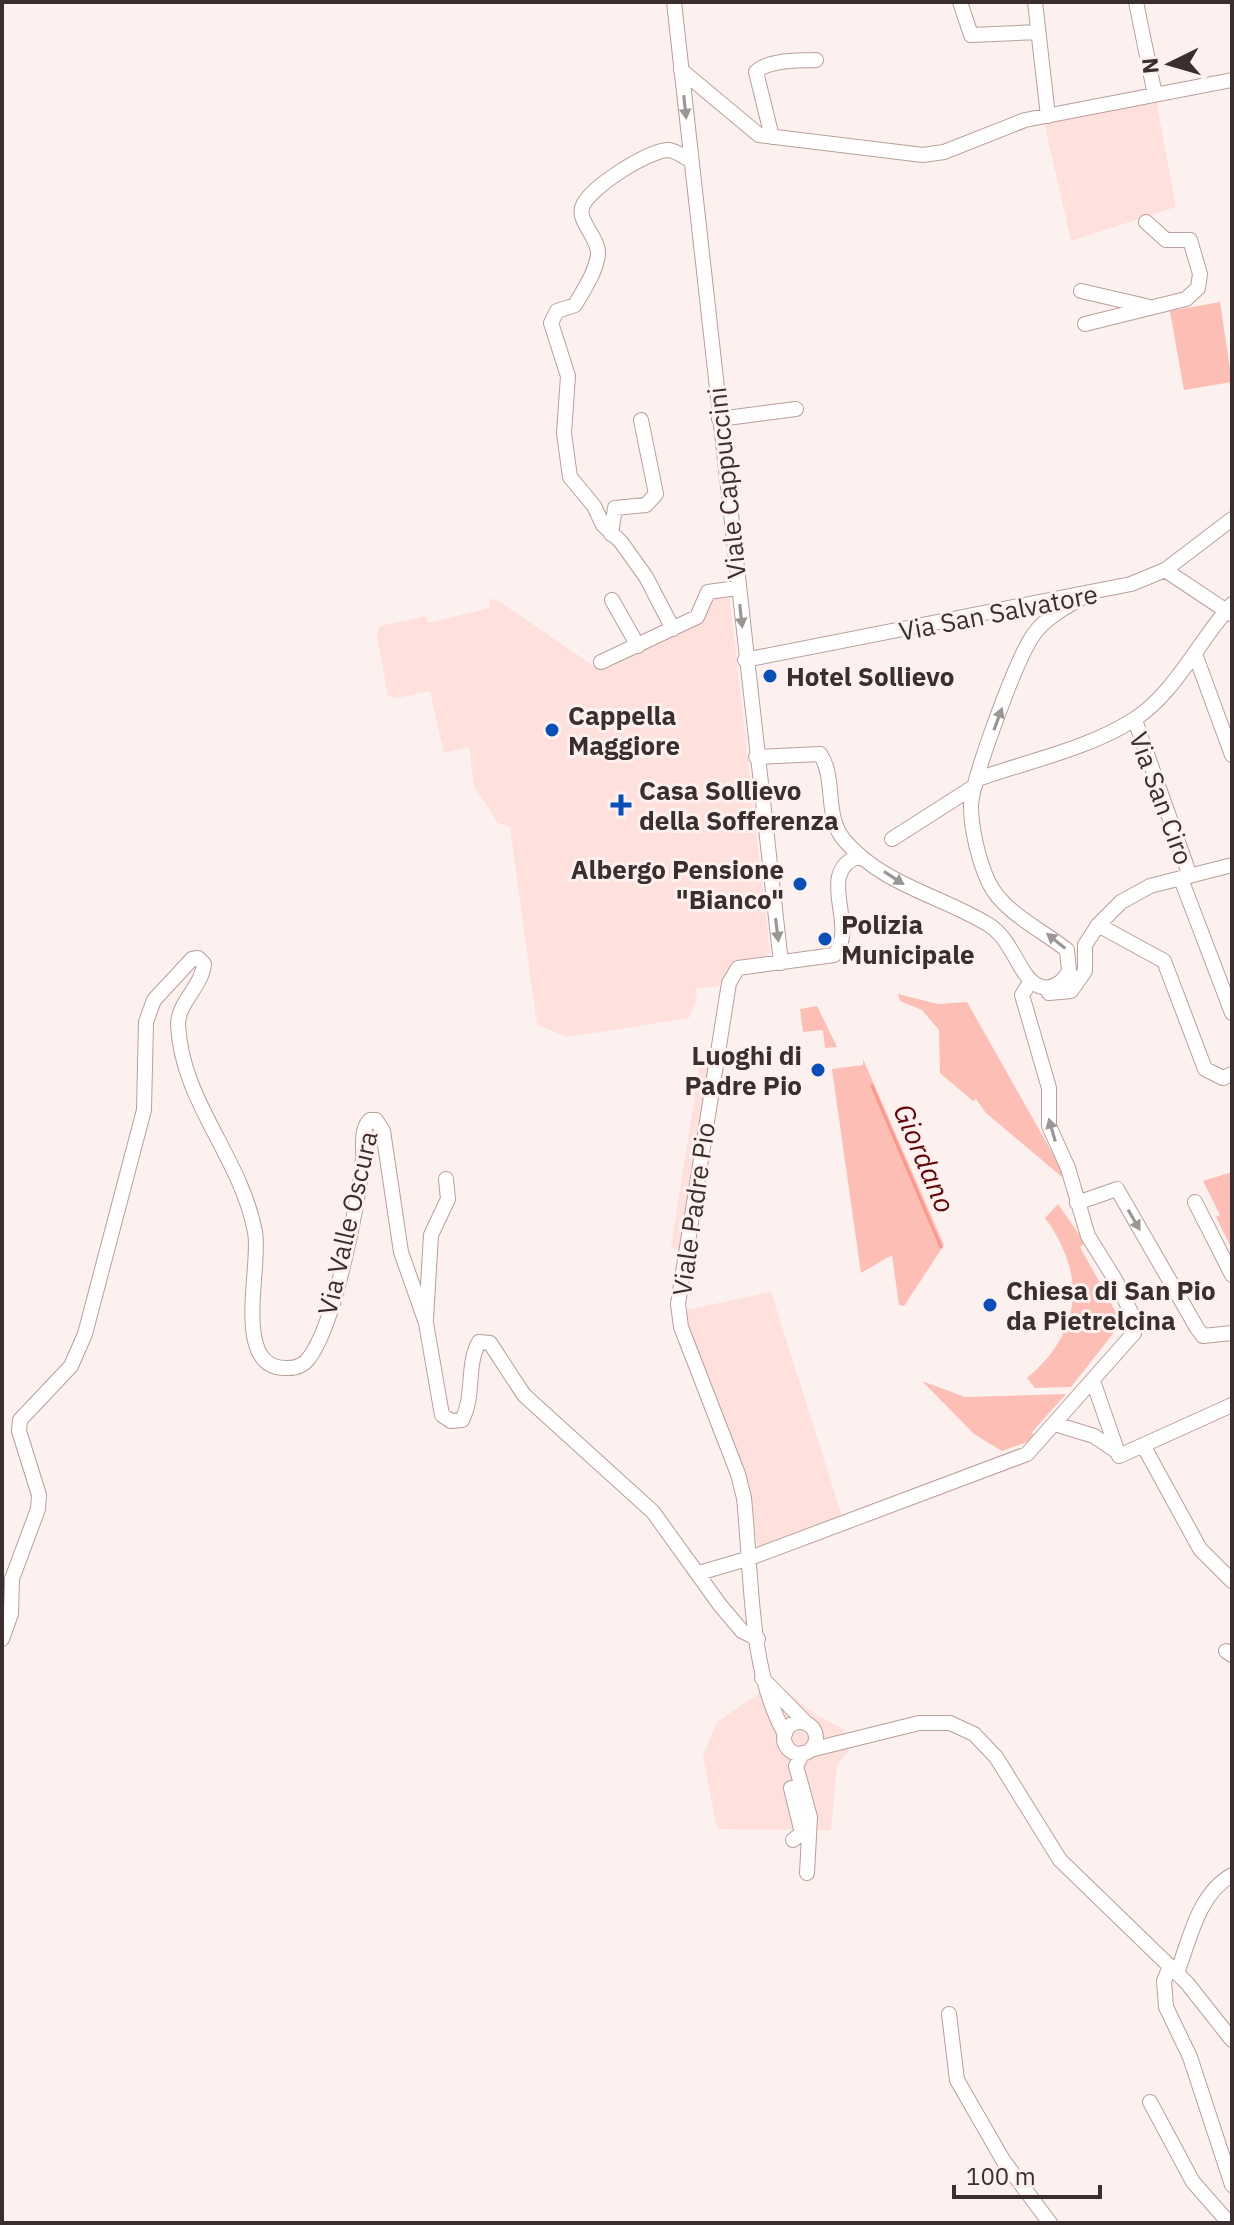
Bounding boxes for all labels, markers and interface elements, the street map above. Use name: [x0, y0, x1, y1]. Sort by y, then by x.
north arrow: [1130, 24, 1210, 104]
text: N: [1134, 57, 1165, 75]
one-way arrow: [678, 95, 691, 120]
street label: Viale Cappuccini: [699, 386, 753, 580]
street label: Via San Salvatore: [896, 576, 1100, 648]
one-way arrow: [734, 604, 747, 629]
place label: Hotel Sollievo: [786, 659, 954, 693]
marker: Hotel Sollievo: [761, 667, 779, 685]
place label: Cappella Maggiore: [568, 698, 680, 762]
one-way arrow: [992, 707, 1005, 731]
marker: Cappella Maggiore: [543, 721, 561, 739]
street label: Via San Ciro: [1122, 727, 1202, 869]
place label: Casa Sollievo della Sofferenza: [639, 773, 839, 837]
marker: Casa Sollievo della Sofferenza: [610, 794, 632, 816]
place label: Albergo Pensione "Bianco": [571, 852, 784, 916]
one-way arrow: [883, 870, 905, 885]
marker: Albergo Pensione "Bianco": [791, 875, 809, 893]
place label: Polizia Municipale: [841, 907, 975, 971]
one-way arrow: [770, 918, 783, 943]
marker: Polizia Municipale: [816, 930, 834, 948]
one-way arrow: [1046, 933, 1066, 950]
place label: Luoghi di Padre Pio: [684, 1038, 802, 1102]
marker: Luoghi di Padre Pio: [809, 1061, 827, 1079]
water label: Giordano: [885, 1098, 965, 1218]
one-way arrow: [1045, 1117, 1058, 1141]
street label: Viale Padre Pio: [664, 1120, 722, 1298]
street label: Via Valle Oscura: [309, 1128, 385, 1318]
one-way arrow: [1127, 1209, 1141, 1231]
place label: Chiesa di San Pio da Pietrelcina: [1006, 1273, 1216, 1337]
marker: Chiesa di San Pio da Pietrelcina: [981, 1296, 999, 1314]
scale bar: [954, 2149, 1100, 2199]
text: 100 m: [966, 2160, 1036, 2192]

